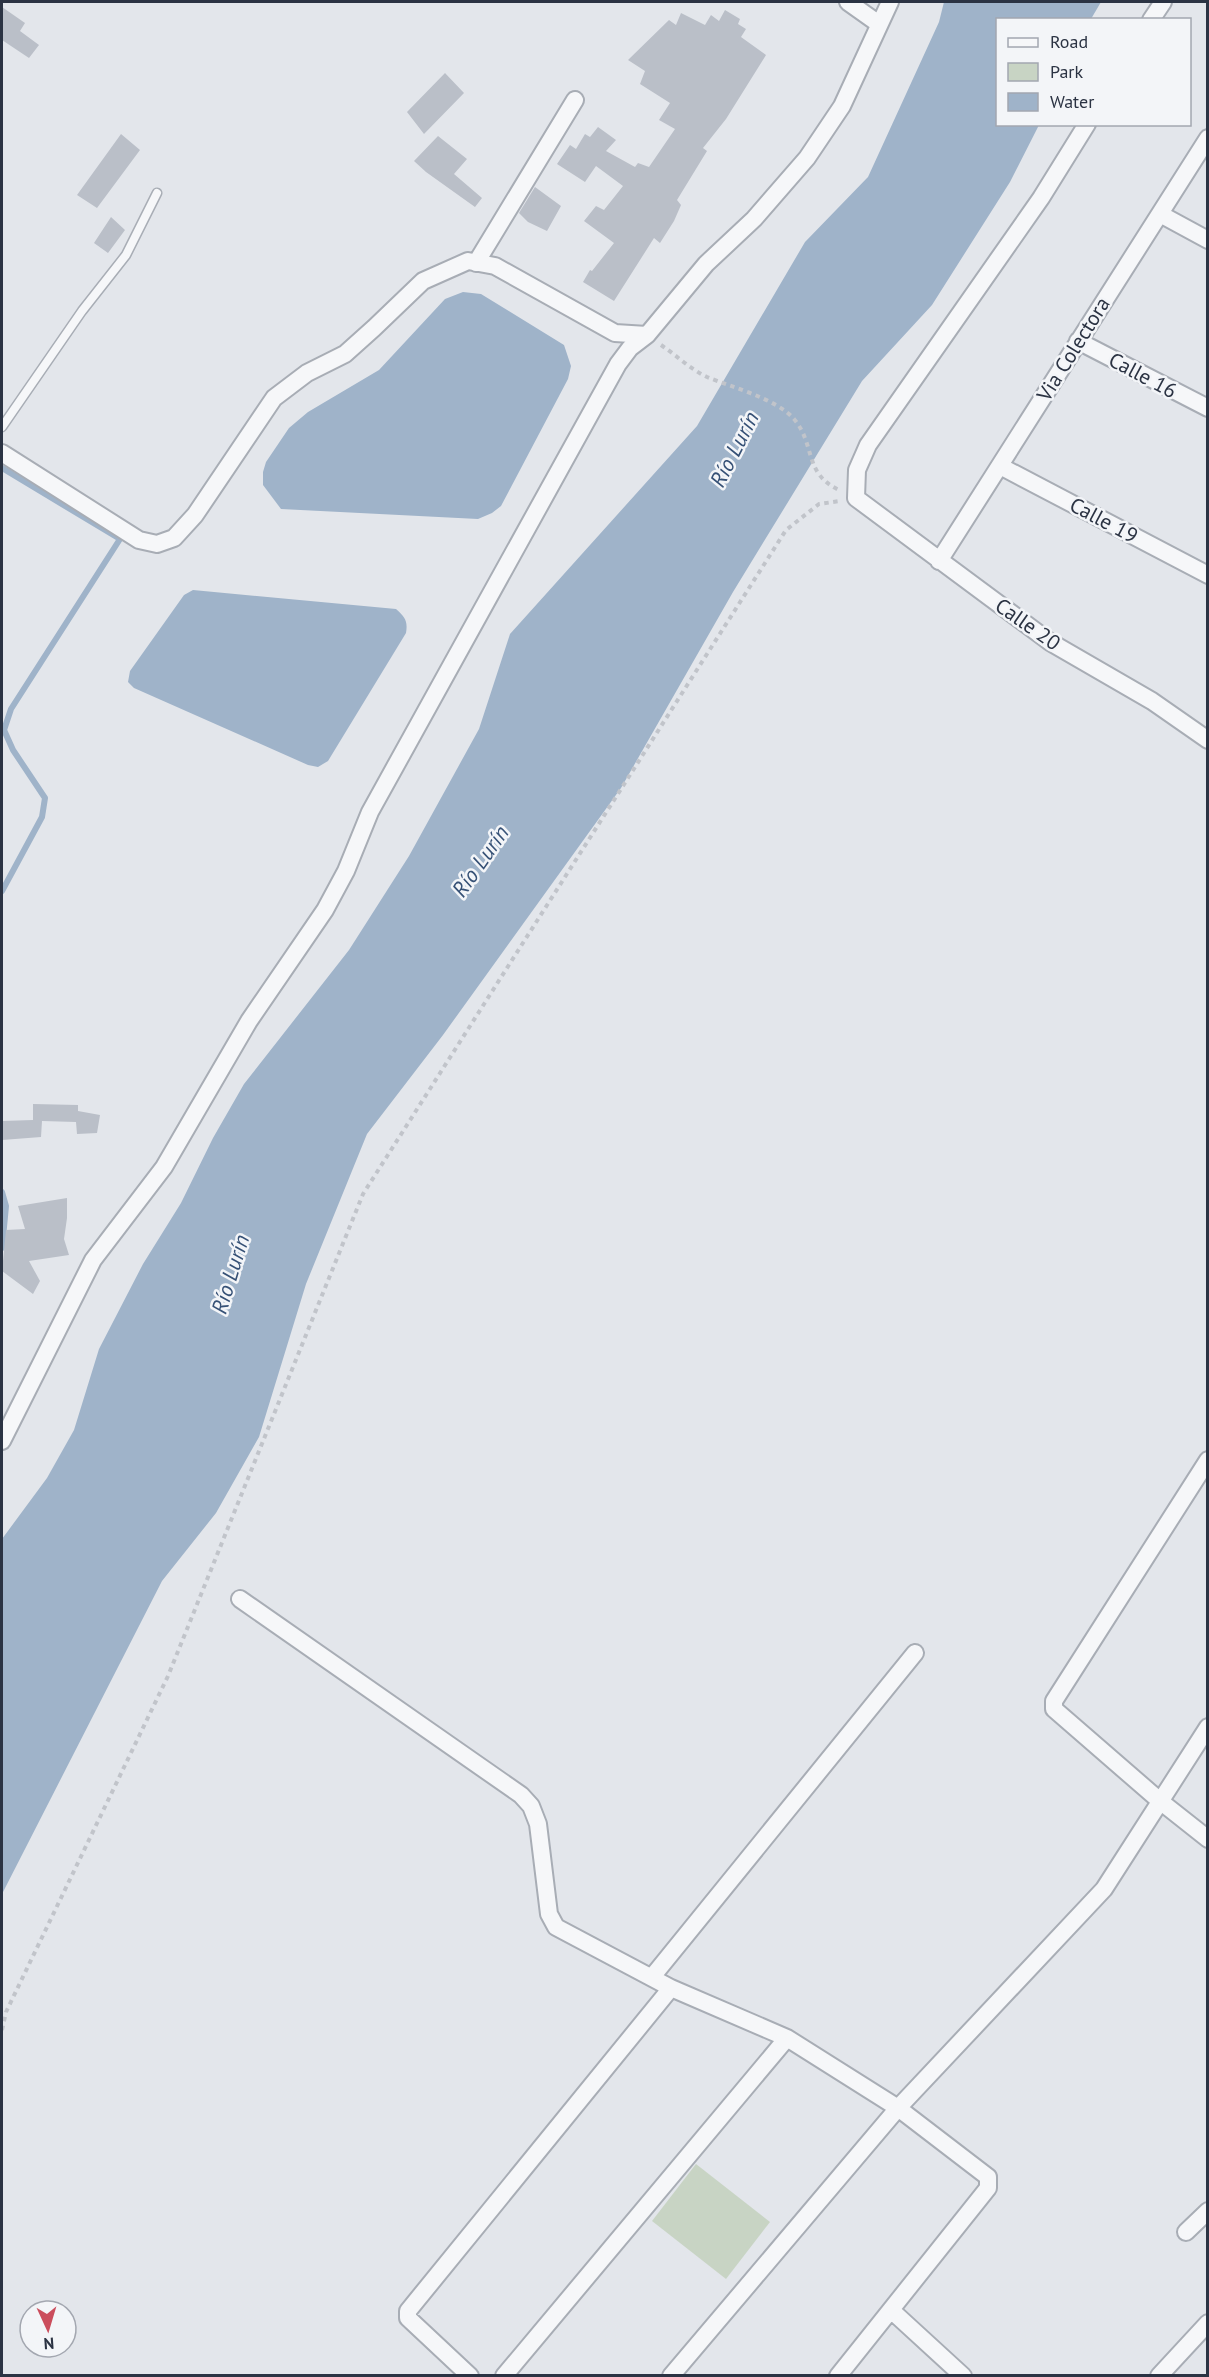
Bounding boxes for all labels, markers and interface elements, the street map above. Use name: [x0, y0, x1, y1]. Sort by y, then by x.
legend: [996, 18, 1191, 126]
text: Road: [1050, 30, 1088, 53]
text: Park: [1050, 60, 1083, 83]
text: Water: [1050, 90, 1094, 113]
street label: Via Colectora: [1030, 292, 1116, 407]
street label: Calle 16: [1104, 346, 1182, 404]
water label: Río Lurín: [703, 407, 765, 491]
street label: Calle 19: [1065, 491, 1143, 549]
street label: Calle 20: [990, 592, 1066, 656]
water label: Río Lurín: [445, 820, 515, 902]
water label: Río Lurín: [205, 1231, 255, 1317]
north arrow: [18, 2299, 78, 2359]
text: N: [43, 2334, 55, 2354]

